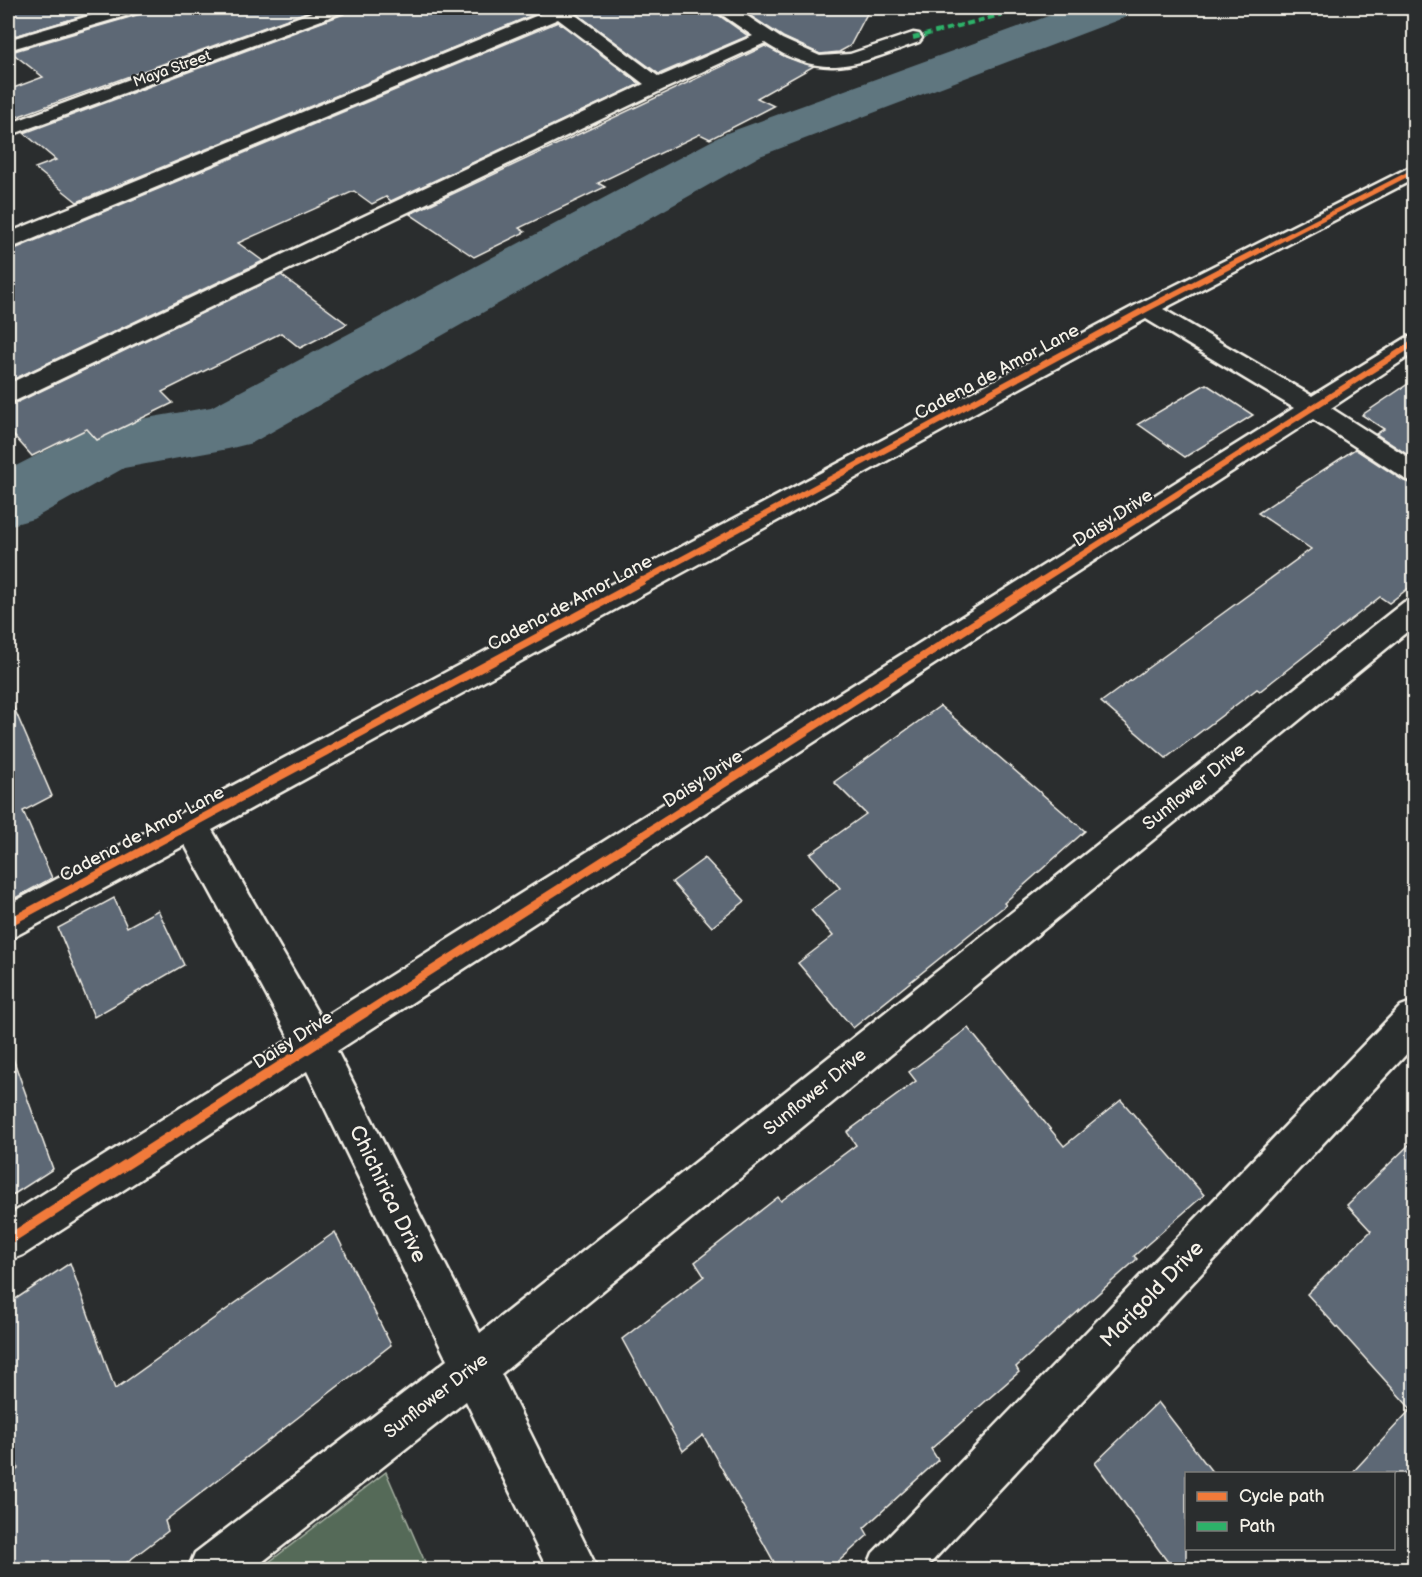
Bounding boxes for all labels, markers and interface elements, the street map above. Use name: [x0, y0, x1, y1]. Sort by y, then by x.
street label: Maya Street: [131, 46, 214, 92]
street label: Cadena de Amor Lane: [911, 320, 1083, 424]
street label: Daisy Drive: [1069, 484, 1157, 551]
street label: Cadena de Amor Lane: [484, 551, 656, 655]
street label: Sunflower Drive: [1138, 739, 1250, 835]
street label: Daisy Drive: [659, 745, 747, 812]
street label: Cadena de Amor Lane: [56, 782, 228, 886]
street label: Daisy Drive: [249, 1006, 337, 1073]
street label: Sunflower Drive: [759, 1044, 871, 1140]
street label: Chichirica Drive: [344, 1121, 432, 1267]
street label: Marigold Drive: [1095, 1236, 1209, 1352]
street label: Sunflower Drive: [380, 1349, 492, 1443]
legend: [1185, 1472, 1395, 1550]
text: Cycle path: [1239, 1486, 1325, 1507]
text: Path: [1239, 1516, 1275, 1537]

